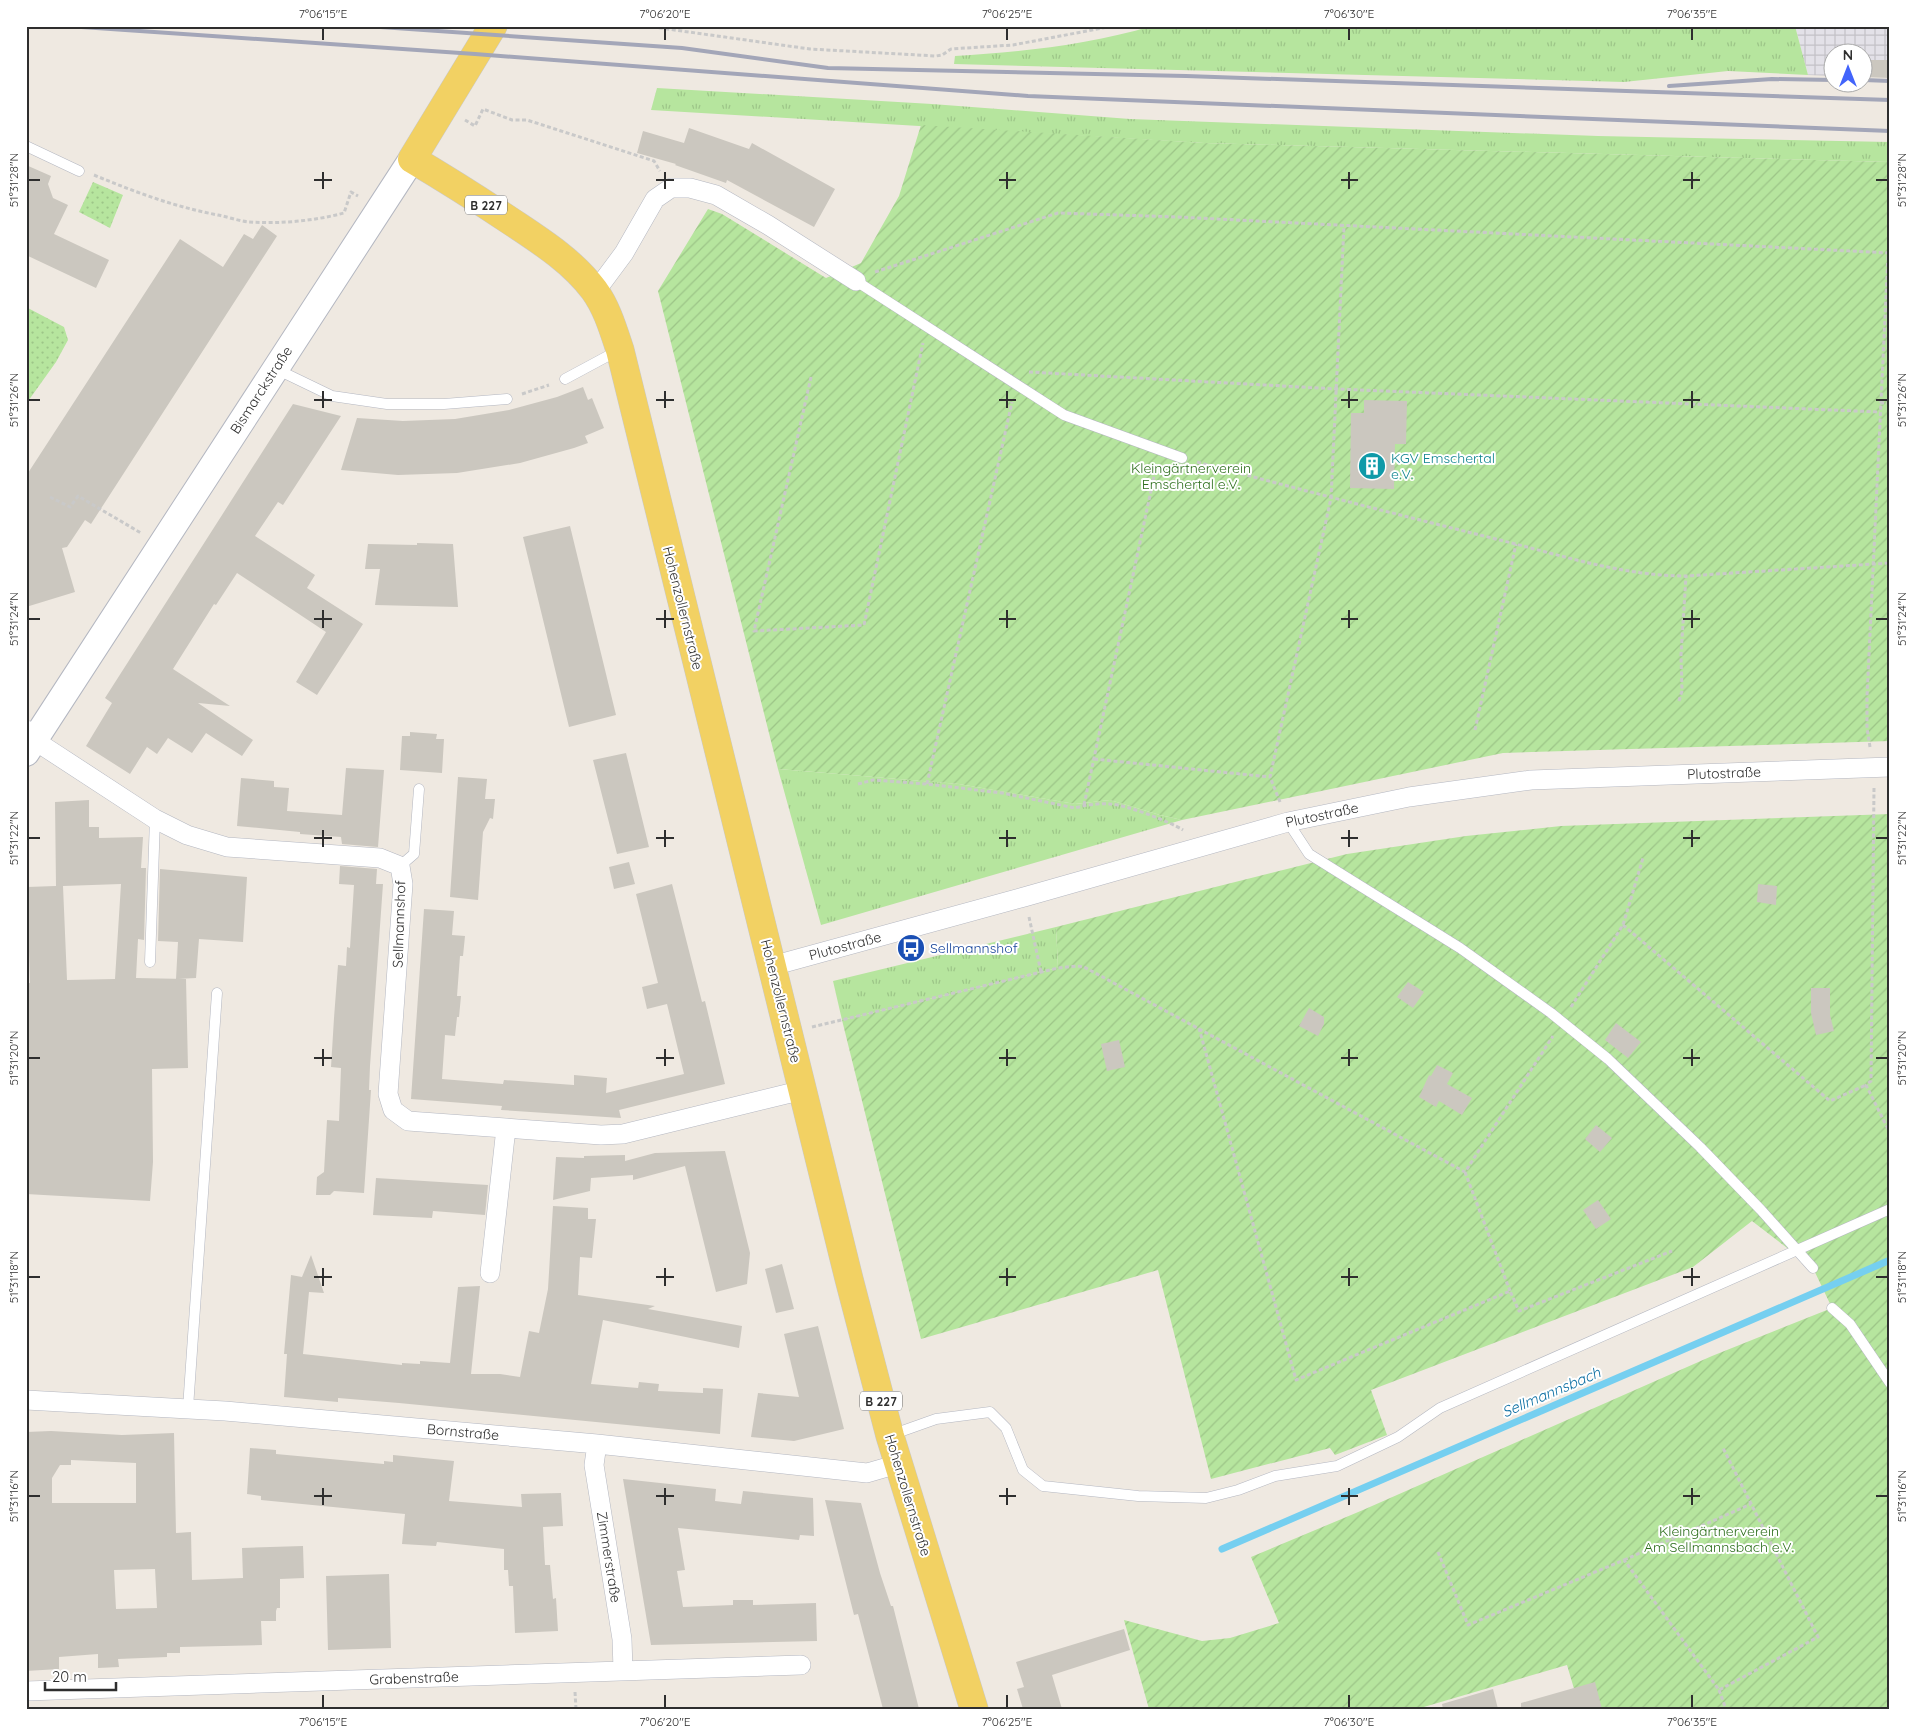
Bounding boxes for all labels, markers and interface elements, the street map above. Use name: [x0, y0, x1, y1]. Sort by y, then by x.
text: 7°06'15"E: [299, 6, 347, 21]
text: 7°06'20"E: [639, 6, 691, 21]
text: 7°06'25"E: [982, 6, 1033, 21]
text: 7°06'30"E: [1324, 6, 1375, 21]
text: 7°06'35"E: [1667, 6, 1717, 21]
north arrow: [1824, 42, 1874, 92]
text: N: [1843, 46, 1853, 64]
text: 51°31'28"N: [6, 153, 21, 207]
text: 51°31'28"N: [1894, 153, 1909, 207]
road number: B 227: [465, 196, 507, 214]
street label: Bismarckstraße: [226, 343, 296, 437]
text: 51°31'26"N: [6, 373, 21, 427]
text: 51°31'26"N: [1894, 373, 1909, 427]
place label: KGV Emschertal e.V.: [1391, 449, 1495, 483]
building icon: KGV Emschertal e.V.: [1357, 451, 1387, 481]
park label: Kleingärtnerverein Emschertal e.V.: [1131, 459, 1251, 493]
street label: Hohenzollernstraße: [659, 544, 707, 672]
text: 51°31'24"N: [6, 592, 21, 646]
text: 51°31'24"N: [1894, 592, 1909, 646]
street label: Plutostraße: [1687, 763, 1761, 783]
street label: Plutostraße: [1284, 798, 1360, 831]
text: 51°31'22"N: [6, 811, 21, 865]
text: 51°31'22"N: [1894, 811, 1909, 865]
street label: Sellmannshof: [388, 880, 410, 968]
street label: Plutostraße: [807, 928, 883, 964]
bus stop icon: Sellmannshof: [896, 933, 926, 963]
street label: Hohenzollernstraße: [757, 937, 805, 1065]
place label: Sellmannshof: [930, 939, 1018, 957]
text: 51°31'20"N: [6, 1030, 21, 1086]
text: 51°31'20"N: [1894, 1030, 1909, 1086]
text: 51°31'18"N: [6, 1251, 21, 1303]
text: 51°31'18"N: [1894, 1251, 1909, 1303]
water label: Sellmannsbach: [1499, 1362, 1604, 1421]
road number: B 227: [860, 1392, 902, 1410]
street label: Bornstraße: [426, 1420, 500, 1444]
street label: Hohenzollernstraße: [881, 1432, 935, 1558]
text: 51°31'16"N: [6, 1470, 21, 1522]
text: 51°31'16"N: [1894, 1470, 1909, 1522]
street label: Zimmerstraße: [593, 1510, 625, 1604]
park label: Kleingärtnerverein Am Sellmannsbach e.V.: [1644, 1522, 1794, 1556]
scale bar: [45, 1660, 116, 1692]
text: 20 m: [52, 1667, 87, 1686]
street label: Grabenstraße: [369, 1667, 459, 1689]
text: 7°06'15"E: [299, 1714, 347, 1729]
text: 7°06'20"E: [639, 1714, 691, 1729]
text: 7°06'25"E: [982, 1714, 1033, 1729]
text: 7°06'30"E: [1324, 1714, 1375, 1729]
text: 7°06'35"E: [1667, 1714, 1717, 1729]

